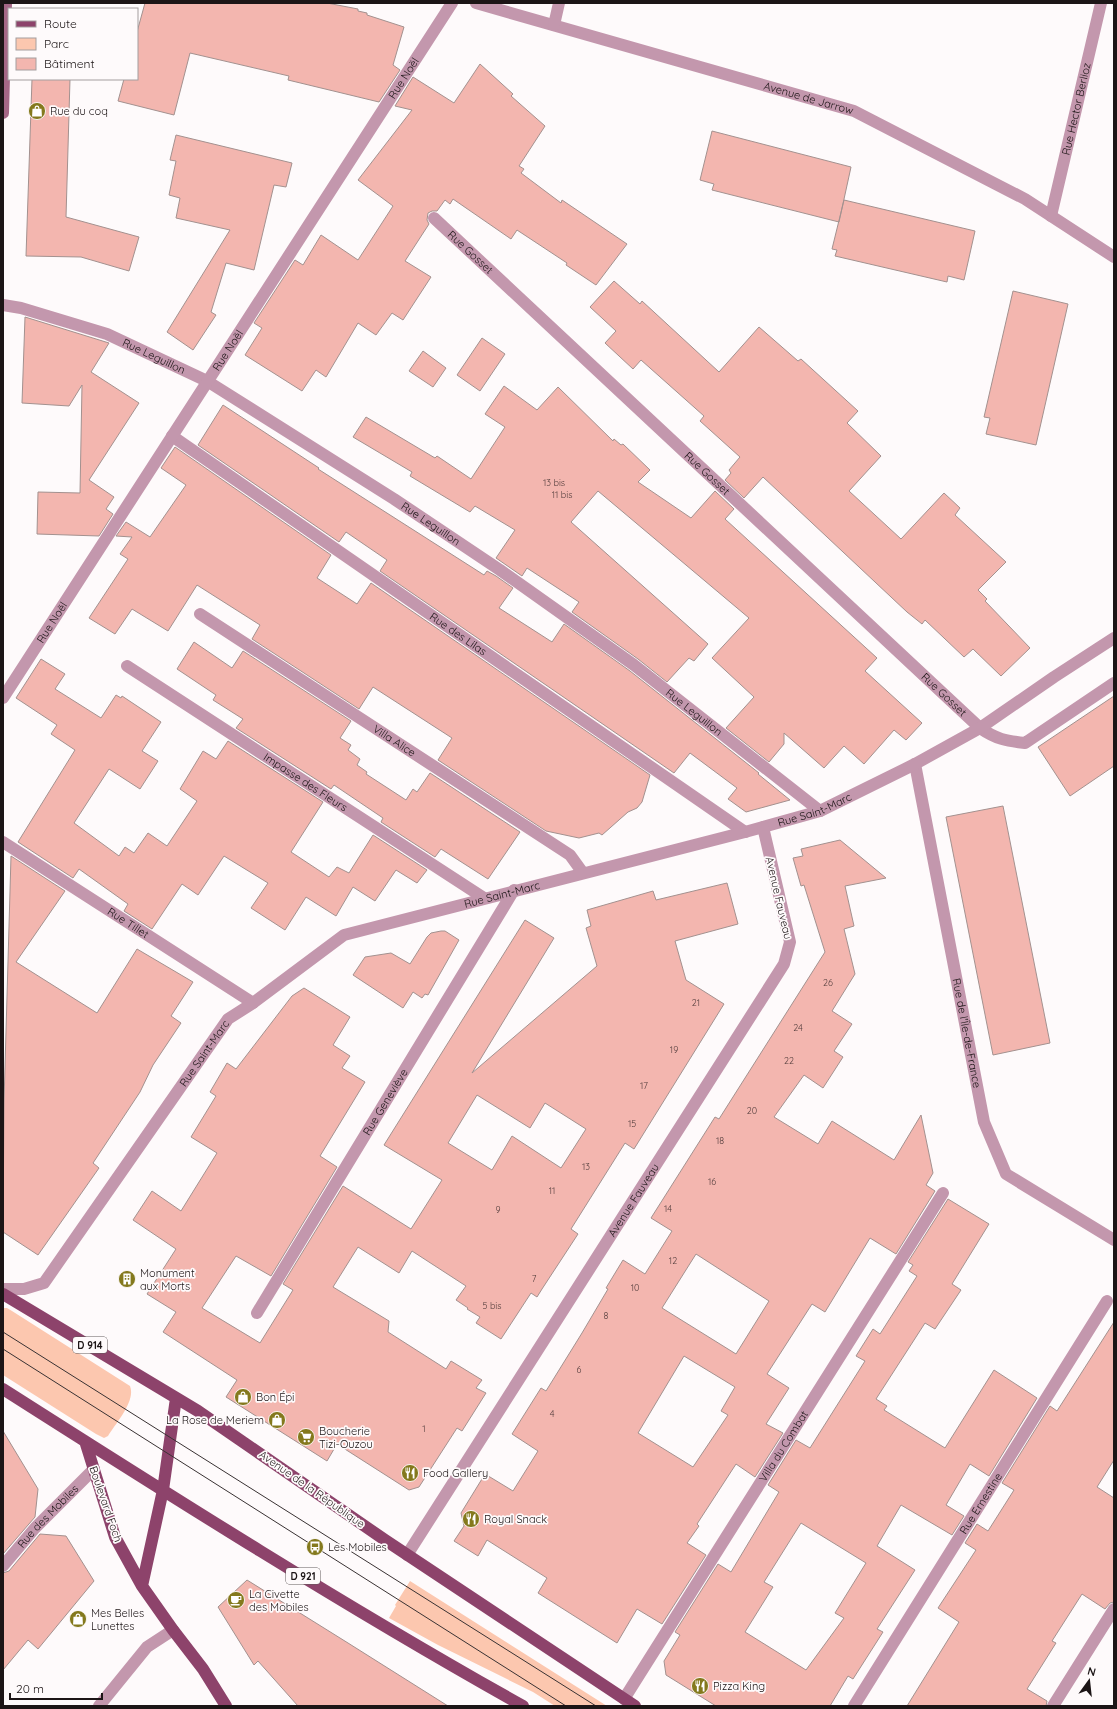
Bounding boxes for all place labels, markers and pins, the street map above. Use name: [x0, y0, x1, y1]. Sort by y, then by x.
shop icon: Rue du coq: [27, 101, 47, 121]
place label: Rue du coq: [50, 104, 108, 118]
place label: Monument aux Morts: [140, 1266, 195, 1293]
building icon: Monument aux Morts: [117, 1269, 137, 1289]
shop icon: Bon Épi: [233, 1387, 253, 1407]
place label: Bon Épi: [256, 1390, 294, 1404]
shop icon: La Rose de Meriem: [267, 1410, 287, 1430]
place label: La Rose de Meriem: [166, 1413, 264, 1427]
place label: Boucherie Tizi-Ouzou: [319, 1424, 373, 1451]
supermarket icon: Boucherie Tizi-Ouzou: [296, 1427, 316, 1447]
restaurant icon: Food Gallery: [400, 1463, 420, 1483]
place label: Food Gallery: [423, 1466, 488, 1480]
restaurant icon: Royal Snack: [461, 1509, 481, 1529]
place label: Royal Snack: [484, 1512, 547, 1526]
bus stop icon: Les Mobiles: [305, 1537, 325, 1557]
place label: Les Mobiles: [328, 1540, 387, 1554]
place label: La Civette des Mobiles: [249, 1587, 309, 1614]
cafe icon: La Civette des Mobiles: [226, 1590, 246, 1610]
place label: Mes Belles Lunettes: [91, 1606, 144, 1633]
shop icon: Mes Belles Lunettes: [68, 1609, 88, 1629]
restaurant icon: Pizza King: [690, 1676, 710, 1696]
place label: Pizza King: [713, 1679, 765, 1693]

